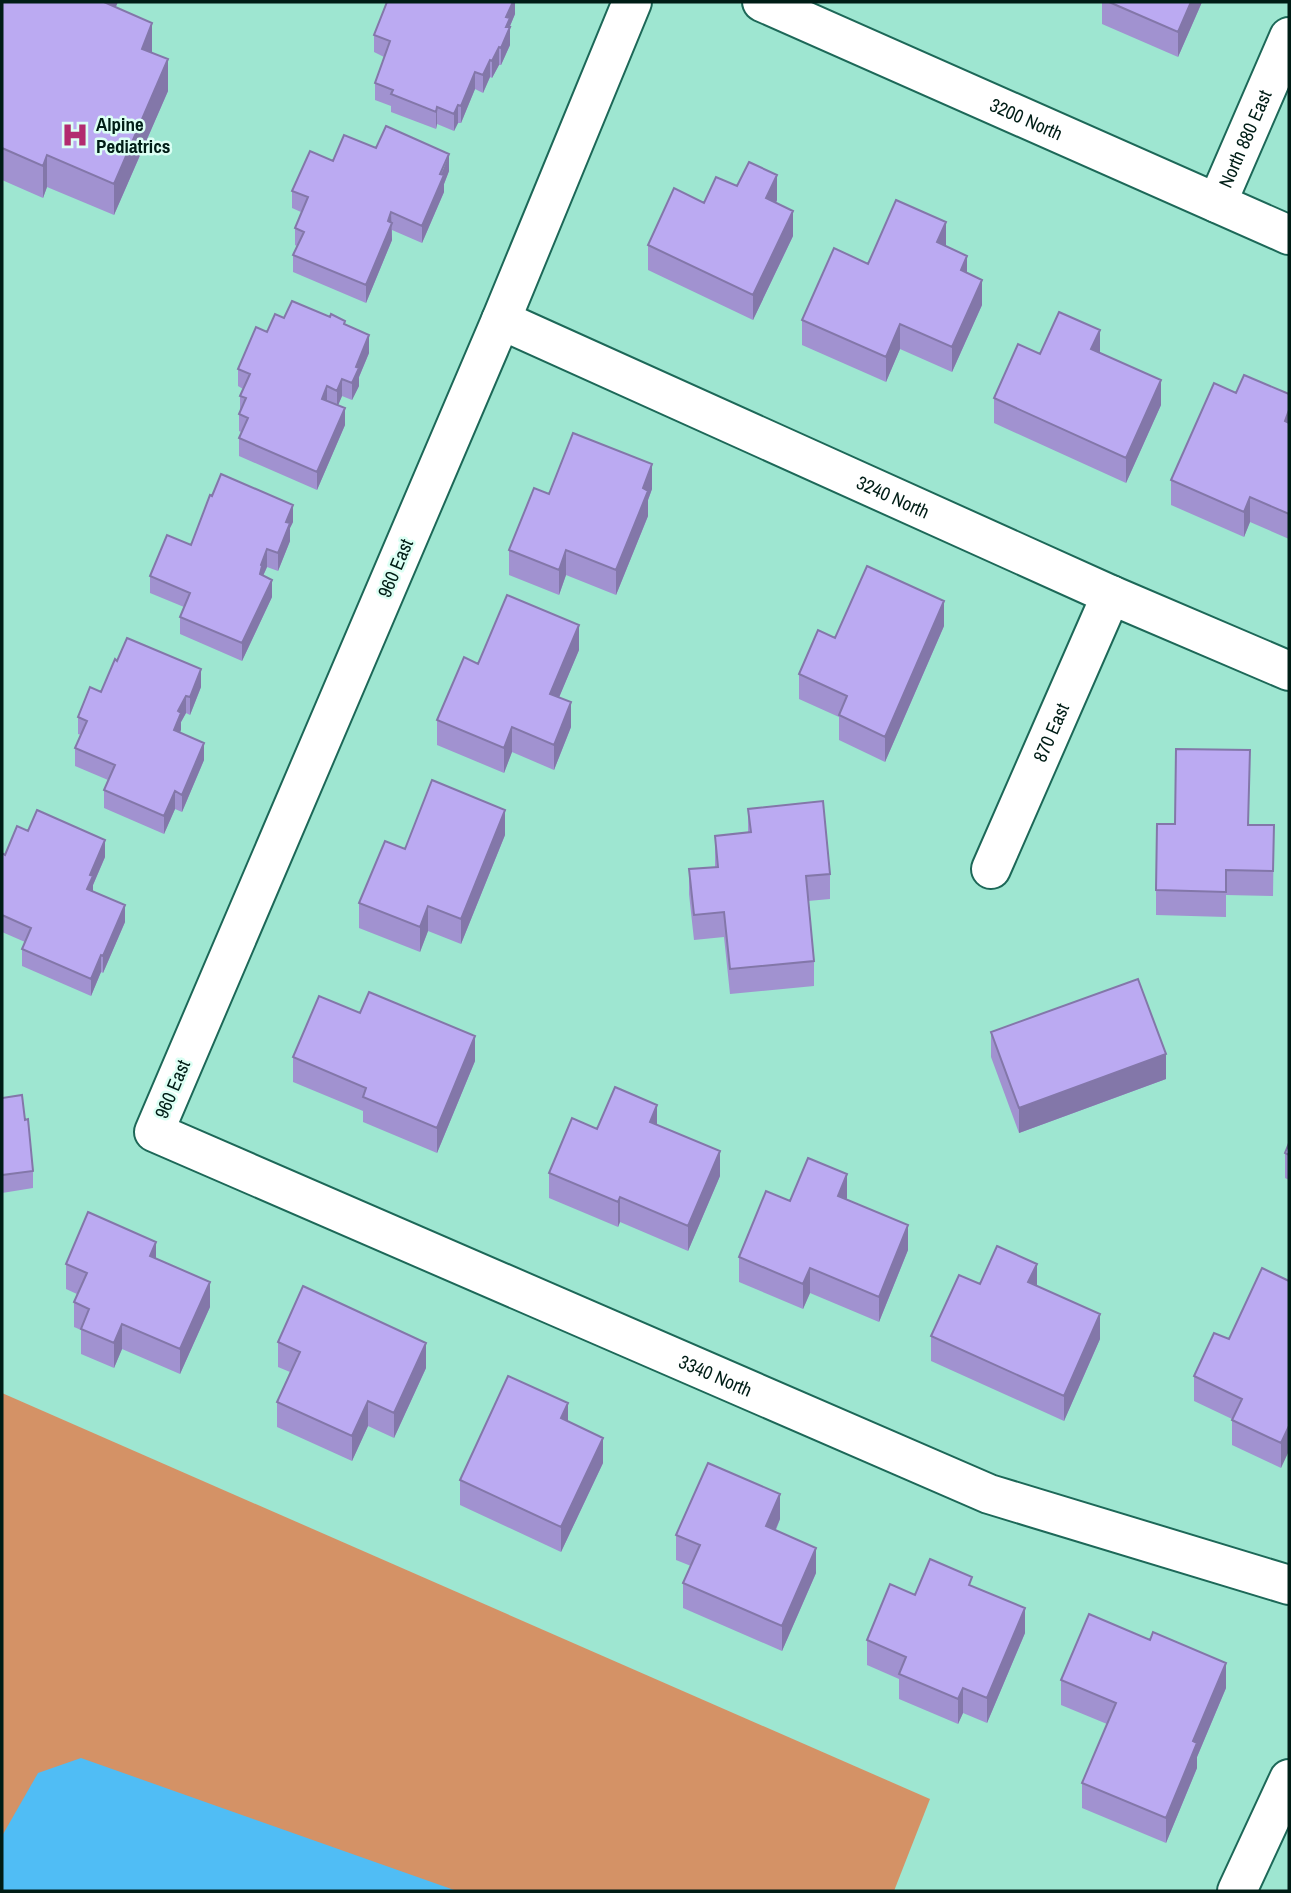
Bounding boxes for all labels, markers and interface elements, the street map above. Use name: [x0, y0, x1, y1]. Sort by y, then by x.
street label: North 880 East: [1212, 85, 1278, 192]
street label: 3200 North: [986, 91, 1067, 146]
place label: Alpine Pediatrics: [96, 111, 170, 159]
hospital icon: Alpine Pediatrics: [60, 120, 90, 150]
street label: 3240 North: [852, 469, 934, 524]
street label: 960 East: [371, 534, 419, 601]
street label: 870 East: [1027, 698, 1075, 766]
street label: 960 East: [148, 1055, 196, 1122]
street label: 3340 North: [675, 1348, 756, 1403]

